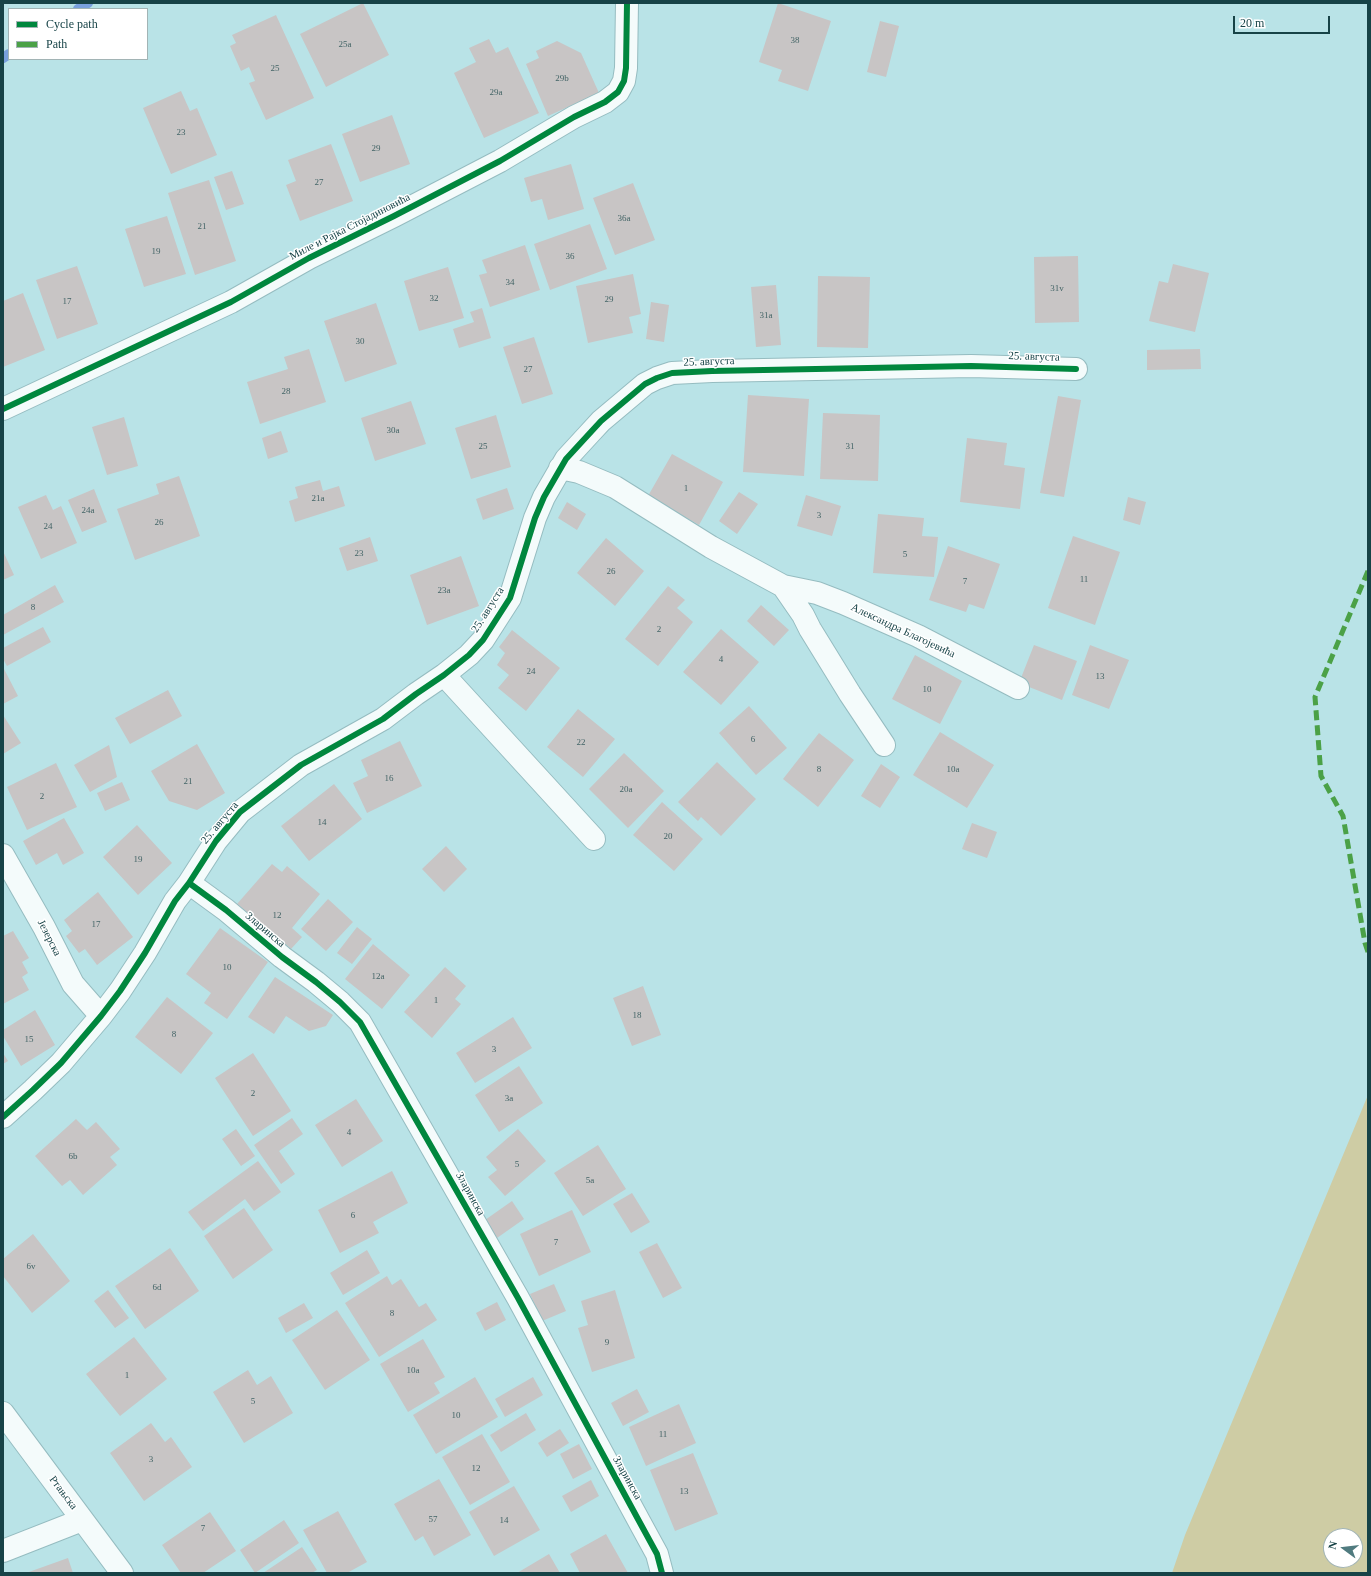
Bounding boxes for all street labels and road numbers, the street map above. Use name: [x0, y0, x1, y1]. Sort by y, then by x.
street label: Миле и Рајка Стојадиновића: [287, 191, 413, 263]
street label: 25. августа: [1008, 350, 1060, 364]
street label: 25. августа: [683, 355, 735, 369]
street label: 25. августа: [469, 585, 507, 635]
street label: Александра Благојевића: [849, 601, 957, 661]
street label: 25. августа: [198, 799, 242, 847]
street label: Зларинска: [242, 910, 288, 950]
street label: Језерска: [34, 918, 64, 958]
street label: Зларинска: [453, 1170, 487, 1218]
street label: Зларинска: [610, 1454, 644, 1502]
street label: Ртањска: [46, 1474, 80, 1512]

